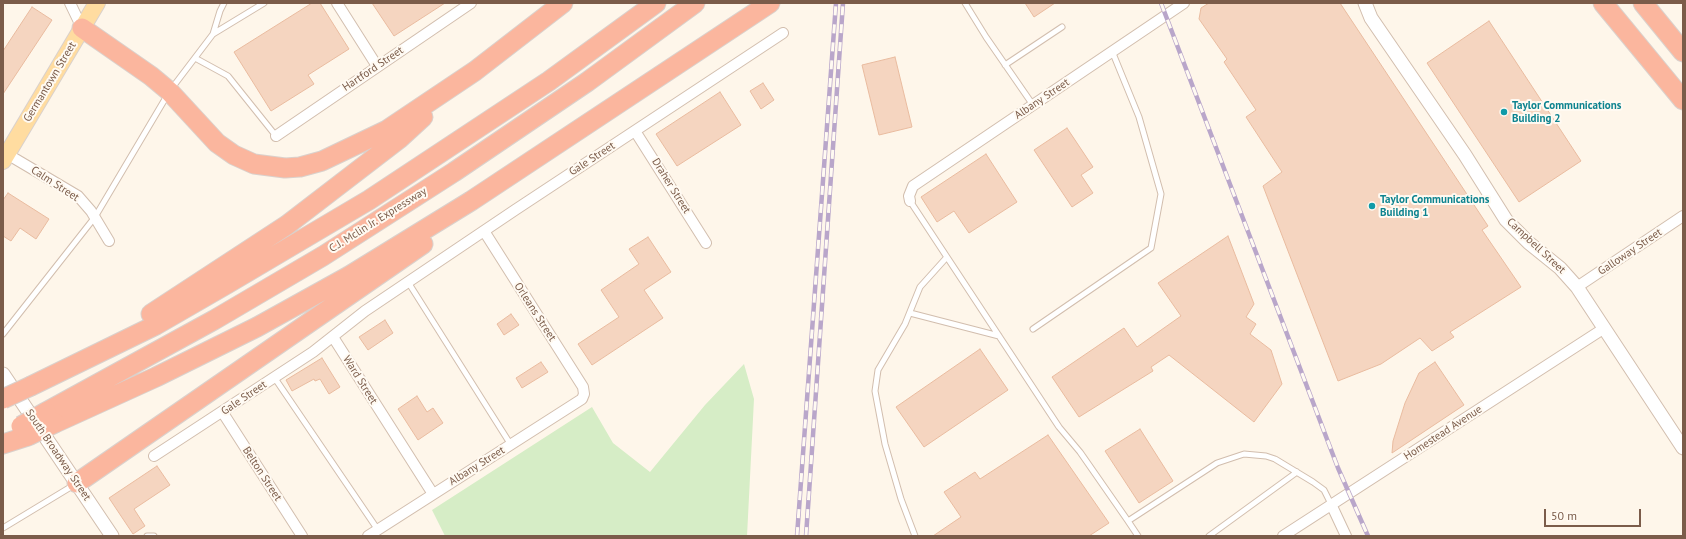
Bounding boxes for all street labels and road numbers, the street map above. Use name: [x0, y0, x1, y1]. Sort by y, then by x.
street label: Germantown Street: [21, 40, 79, 124]
street label: Hartford Street: [340, 44, 406, 94]
street label: Albany Street: [1012, 76, 1072, 122]
street label: Gale Street: [567, 139, 617, 179]
street label: Draher Street: [649, 156, 693, 216]
street label: Calm Street: [28, 164, 82, 204]
street label: C.J. Mclin Jr. Expressway: [327, 185, 429, 255]
street label: Campbell Street: [1504, 215, 1568, 277]
street label: Galloway Street: [1596, 226, 1664, 278]
street label: Orleans Street: [511, 280, 559, 344]
street label: Ward Street: [340, 353, 380, 407]
street label: Gale Street: [219, 378, 269, 418]
street label: Homestead Avenue: [1402, 403, 1484, 463]
street label: South Broadway Street: [22, 407, 94, 503]
street label: Albany Street: [447, 444, 507, 488]
street label: Belton Street: [240, 445, 284, 503]

